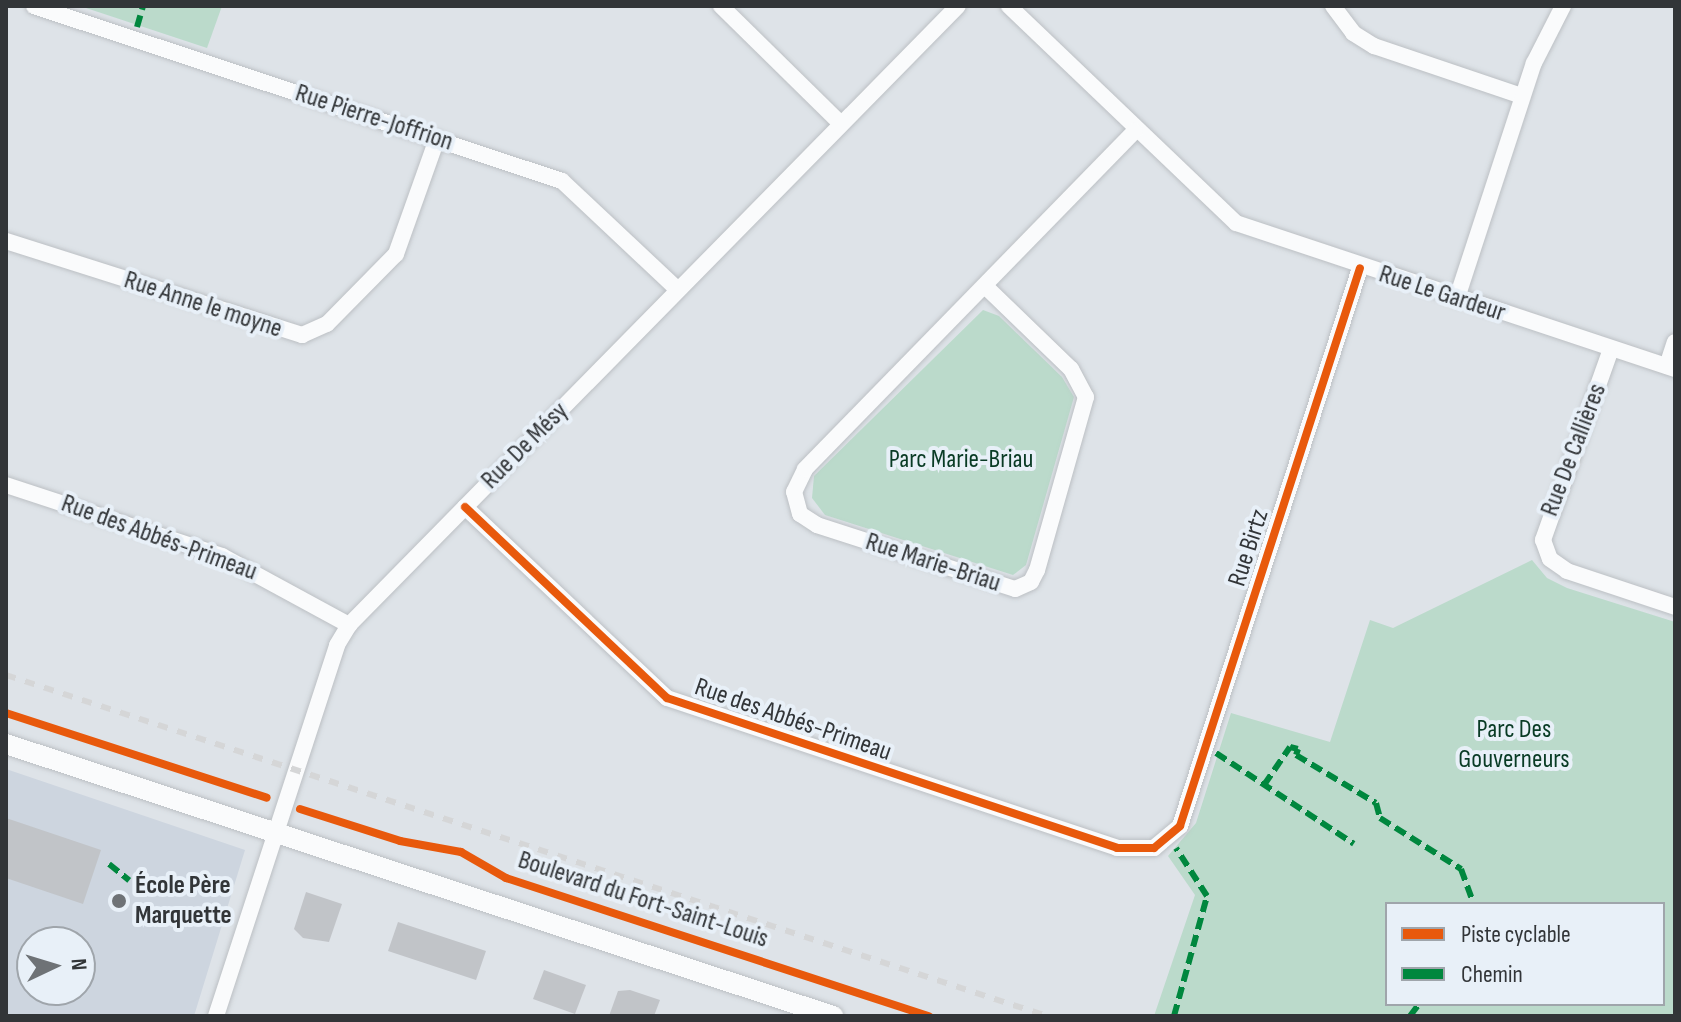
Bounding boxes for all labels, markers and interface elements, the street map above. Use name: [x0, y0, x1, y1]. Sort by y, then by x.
street label: Rue Pierre-Joffrion: [291, 78, 457, 158]
street label: Rue Le Gardeur: [1375, 259, 1509, 329]
street label: Rue Anne le moyne: [120, 265, 286, 345]
street label: Rue De Callières: [1534, 379, 1614, 521]
street label: Rue De Mésy: [475, 396, 575, 496]
park label: Parc Marie-Briau: [889, 444, 1033, 476]
street label: Rue des Abbés-Primeau: [57, 488, 261, 588]
street label: Rue Birtz: [1222, 506, 1276, 590]
street label: Rue Marie-Briau: [862, 527, 1004, 599]
street label: Rue des Abbés-Primeau: [691, 672, 895, 768]
park label: Parc Des Gouverneurs: [1458, 714, 1570, 776]
street label: Boulevard du Fort-Saint-Louis: [514, 845, 772, 955]
place label: École Père Marquette: [135, 870, 232, 932]
marker: École Père Marquette: [110, 892, 128, 910]
legend: [1385, 902, 1665, 1006]
text: Piste cyclable: [1461, 920, 1571, 949]
north arrow: [16, 926, 96, 1006]
text: N: [65, 958, 92, 971]
text: Chemin: [1461, 960, 1523, 989]

